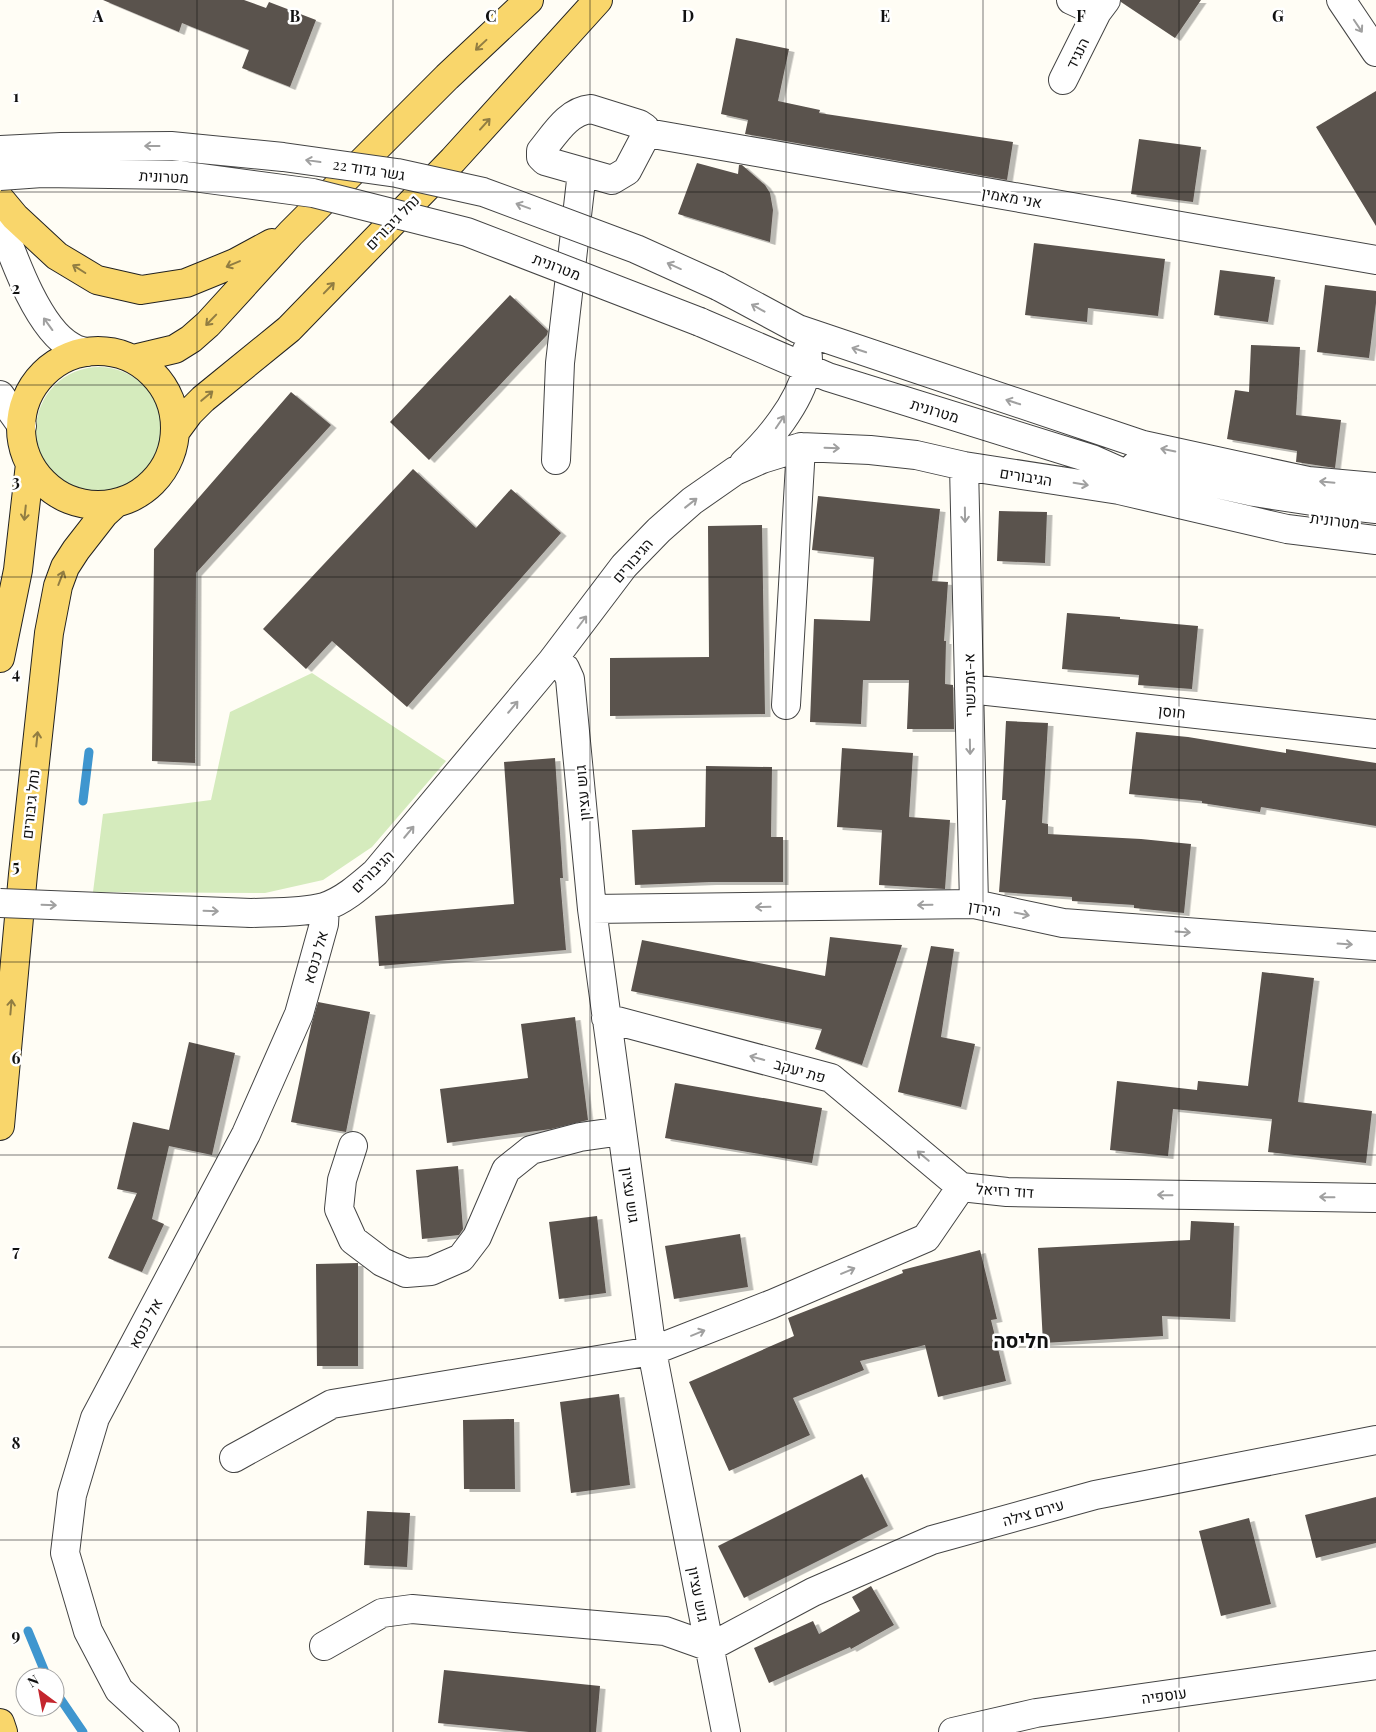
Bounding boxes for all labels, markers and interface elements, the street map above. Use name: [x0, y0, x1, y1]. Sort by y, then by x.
text: A: [92, 5, 104, 26]
text: B: [290, 5, 301, 26]
text: C: [485, 5, 497, 26]
text: D: [682, 5, 694, 26]
text: E: [880, 5, 890, 26]
text: F: [1076, 5, 1086, 26]
text: G: [1272, 5, 1284, 26]
one-way arrow: [1353, 19, 1363, 33]
street label: הנגיד: [1061, 34, 1093, 72]
one-way arrow: [475, 39, 487, 51]
text: 1: [13, 85, 19, 106]
one-way arrow: [480, 117, 491, 130]
one-way arrow: [144, 141, 160, 151]
street label: גשר גדוד 22: [331, 153, 407, 185]
one-way arrow: [306, 156, 322, 166]
street label: מטרונית: [139, 165, 189, 187]
street label: אני מאמין: [980, 182, 1044, 212]
street label: נחל גיבורים: [360, 190, 424, 254]
one-way arrow: [516, 201, 531, 210]
street label: מטרונית: [530, 248, 584, 284]
one-way arrow: [226, 259, 241, 269]
one-way arrow: [667, 261, 682, 270]
one-way arrow: [72, 263, 86, 273]
text: 2: [12, 277, 20, 298]
one-way arrow: [323, 281, 335, 294]
one-way arrow: [751, 302, 766, 312]
one-way arrow: [205, 314, 217, 327]
one-way arrow: [43, 317, 53, 331]
one-way arrow: [852, 345, 868, 354]
one-way arrow: [201, 390, 214, 401]
street label: מטרונית: [908, 393, 962, 427]
one-way arrow: [1006, 396, 1022, 406]
one-way arrow: [775, 415, 785, 429]
one-way arrow: [824, 443, 840, 453]
one-way arrow: [1161, 445, 1177, 454]
street label: הגיבורים: [998, 462, 1054, 490]
text: 3: [12, 470, 20, 491]
one-way arrow: [1320, 478, 1336, 487]
one-way arrow: [1073, 480, 1089, 490]
one-way arrow: [684, 497, 697, 508]
one-way arrow: [20, 504, 30, 520]
one-way arrow: [960, 506, 970, 522]
street label: מטרונית: [1309, 507, 1361, 533]
street label: הגיבורים: [607, 533, 657, 587]
one-way arrow: [57, 571, 66, 586]
one-way arrow: [576, 616, 587, 629]
street label: א-זמכשרי: [958, 653, 980, 717]
text: 4: [12, 662, 20, 683]
street label: חוסן: [1157, 700, 1187, 722]
one-way arrow: [508, 701, 519, 714]
one-way arrow: [32, 731, 42, 747]
one-way arrow: [965, 738, 975, 755]
street label: גוש עציון: [570, 764, 594, 822]
street label: נחל גיבורים: [16, 768, 44, 840]
one-way arrow: [403, 825, 415, 838]
street label: הגיבורים: [346, 845, 398, 897]
text: 5: [12, 855, 20, 876]
street label: הירדן: [967, 896, 1003, 920]
one-way arrow: [40, 900, 56, 909]
one-way arrow: [918, 900, 934, 910]
one-way arrow: [755, 902, 772, 912]
one-way arrow: [203, 907, 219, 916]
one-way arrow: [1013, 910, 1029, 919]
one-way arrow: [1175, 927, 1191, 937]
street label: אל כנסא: [298, 928, 332, 986]
one-way arrow: [1337, 939, 1353, 948]
one-way arrow: [6, 1000, 16, 1016]
text: 6: [12, 1047, 21, 1068]
one-way arrow: [750, 1053, 766, 1062]
street label: פת יעקב: [772, 1053, 828, 1087]
one-way arrow: [917, 1150, 930, 1161]
street label: גוש עציון: [617, 1166, 645, 1224]
street label: דוד רזיאל: [975, 1178, 1035, 1202]
one-way arrow: [1157, 1190, 1173, 1199]
one-way arrow: [1320, 1193, 1336, 1202]
text: 7: [12, 1240, 20, 1261]
one-way arrow: [840, 1266, 855, 1276]
street label: אל כנסא: [124, 1295, 166, 1351]
district label: חליסה: [993, 1326, 1049, 1353]
one-way arrow: [690, 1328, 705, 1338]
text: 8: [12, 1432, 21, 1453]
street label: עירם צילה: [1000, 1494, 1066, 1530]
street label: גוש עציון: [684, 1565, 714, 1624]
text: 9: [12, 1624, 21, 1645]
north arrow: [15, 1667, 65, 1717]
text: N: [24, 1670, 42, 1691]
street label: עוספיה: [1140, 1682, 1188, 1708]

